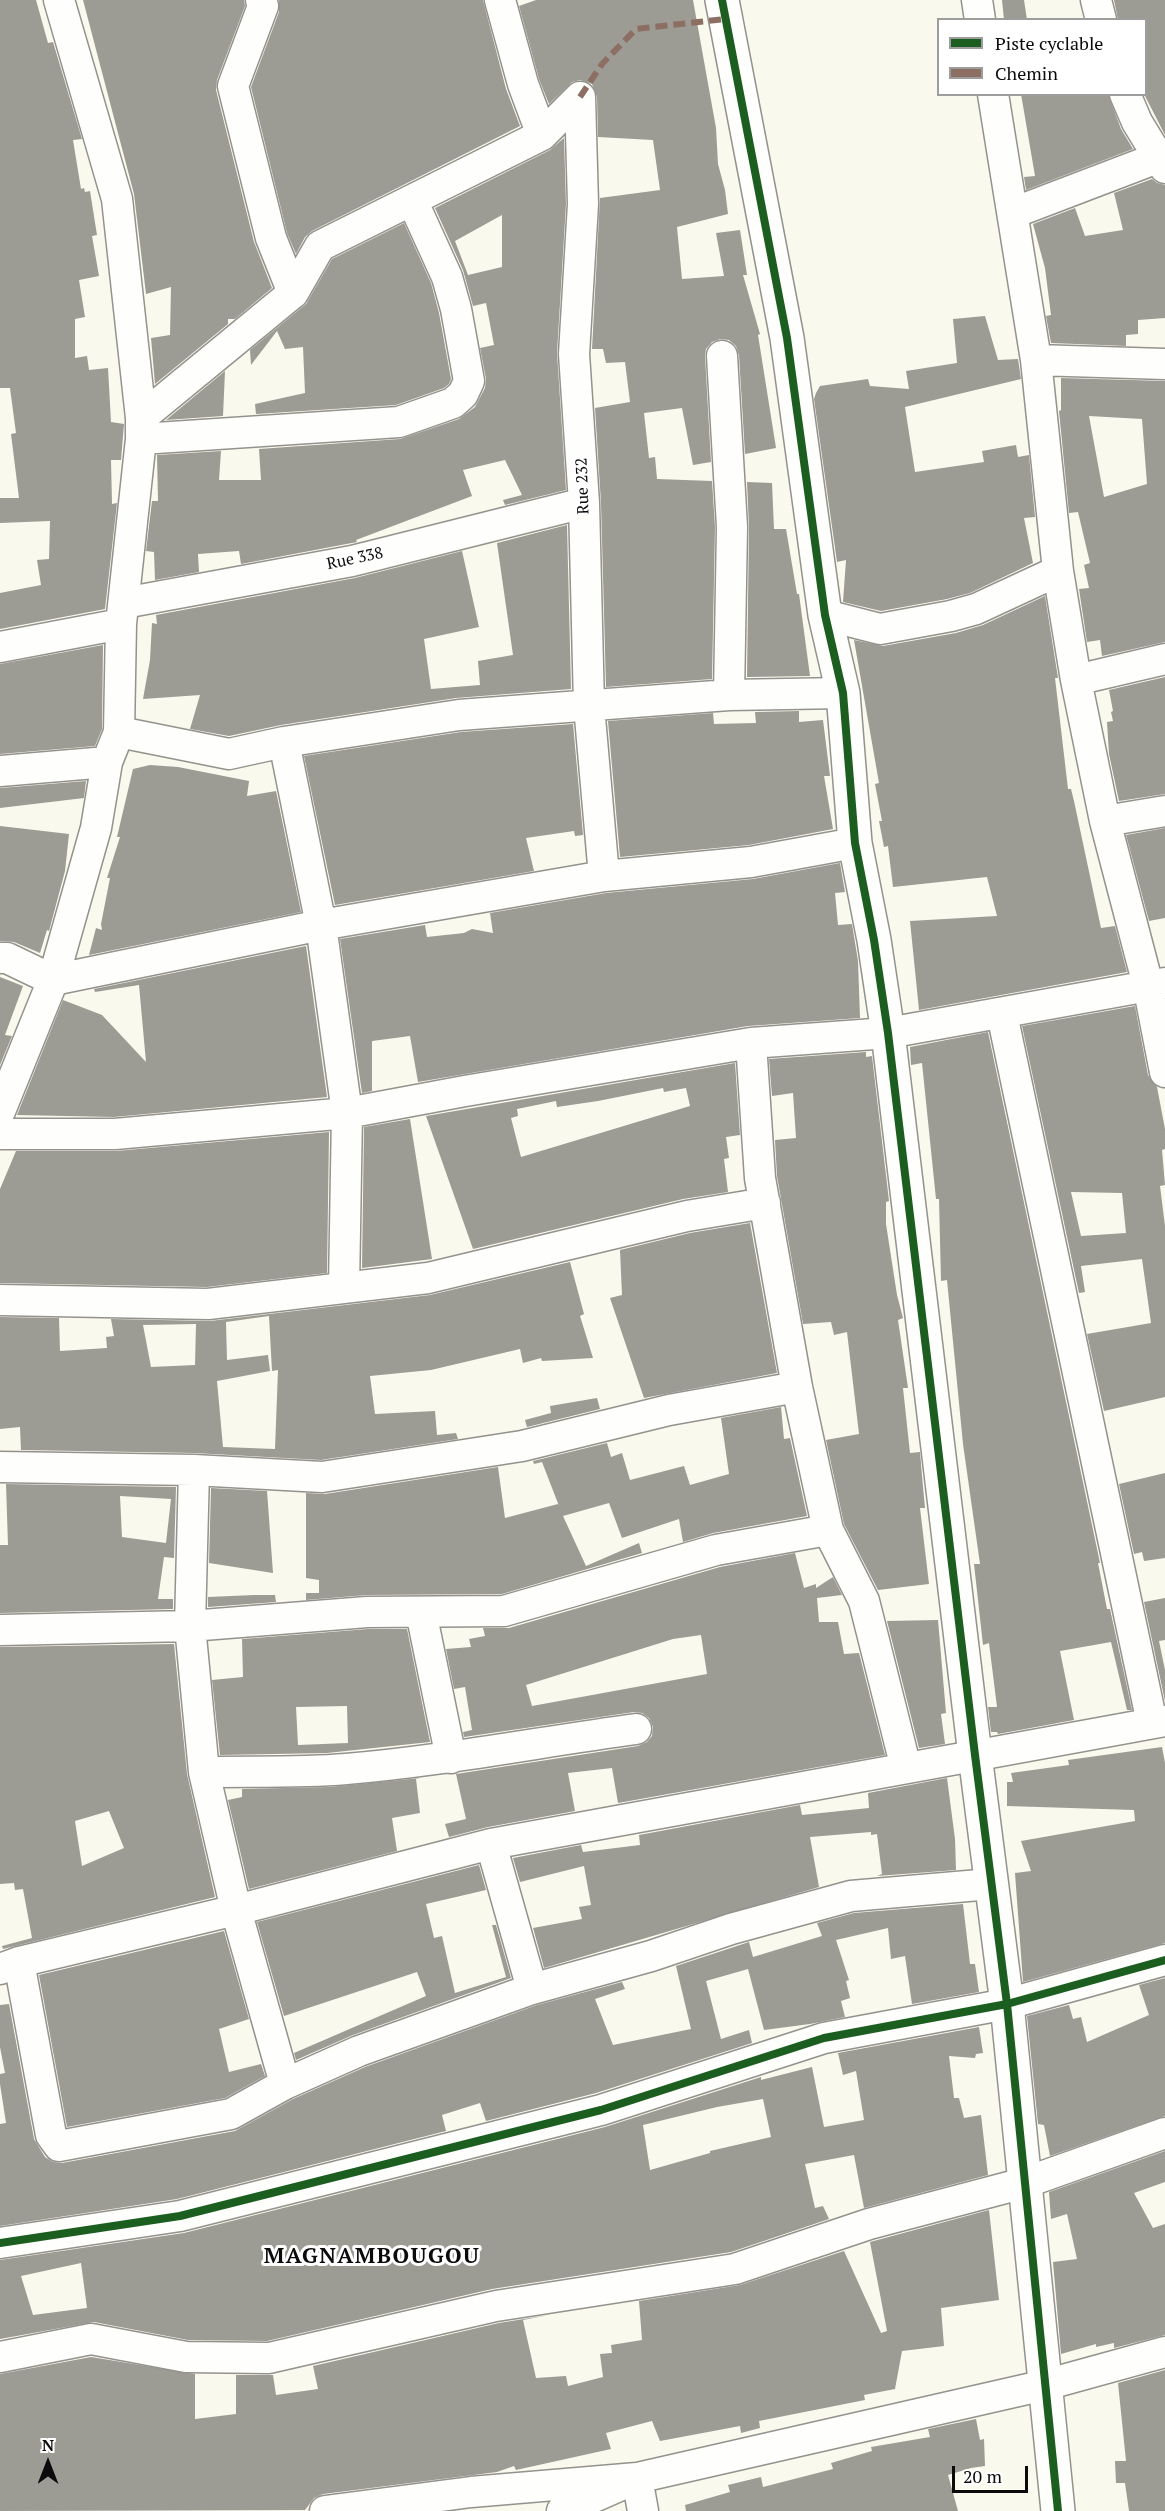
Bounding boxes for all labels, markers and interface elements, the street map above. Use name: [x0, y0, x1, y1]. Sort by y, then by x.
legend: [937, 18, 1147, 96]
text: Piste cyclable: [995, 31, 1103, 55]
text: Chemin: [995, 61, 1058, 85]
street label: Rue 232: [572, 457, 594, 515]
street label: Rue 338: [325, 544, 385, 574]
district label: MAGNAMBOUGOU: [264, 2244, 480, 2270]
north arrow: [18, 2433, 78, 2493]
text: N: [42, 2434, 54, 2456]
scale bar: [955, 2454, 1032, 2492]
text: 20 m: [963, 2464, 1002, 2488]

